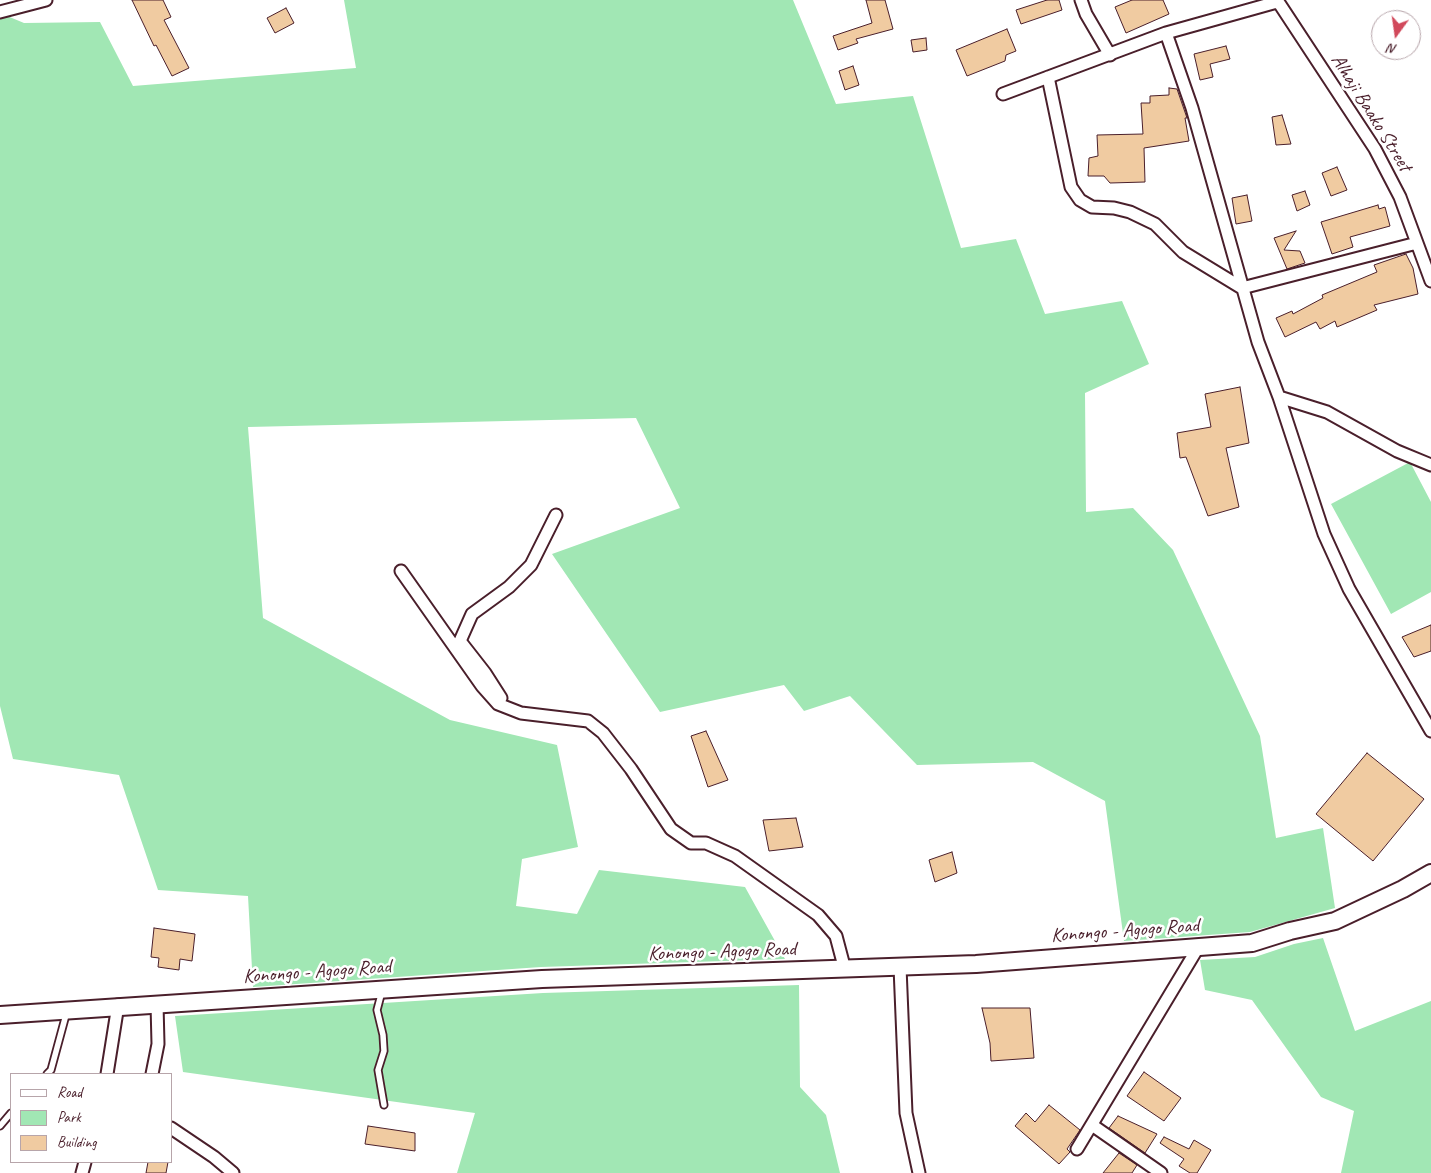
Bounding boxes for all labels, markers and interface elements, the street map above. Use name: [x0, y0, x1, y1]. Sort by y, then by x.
north arrow: [1371, 10, 1421, 60]
text: N: [1386, 40, 1399, 58]
street label: Alhaji Baako Street: [1325, 50, 1417, 176]
street label: Konongo - Agogo Road: [1050, 914, 1200, 948]
street label: Konongo - Agogo Road: [648, 937, 796, 967]
street label: Konongo - Agogo Road: [242, 955, 392, 989]
legend: [10, 1073, 172, 1163]
text: Road: [57, 1083, 82, 1102]
text: Park: [57, 1108, 81, 1127]
text: Building: [57, 1133, 96, 1152]

